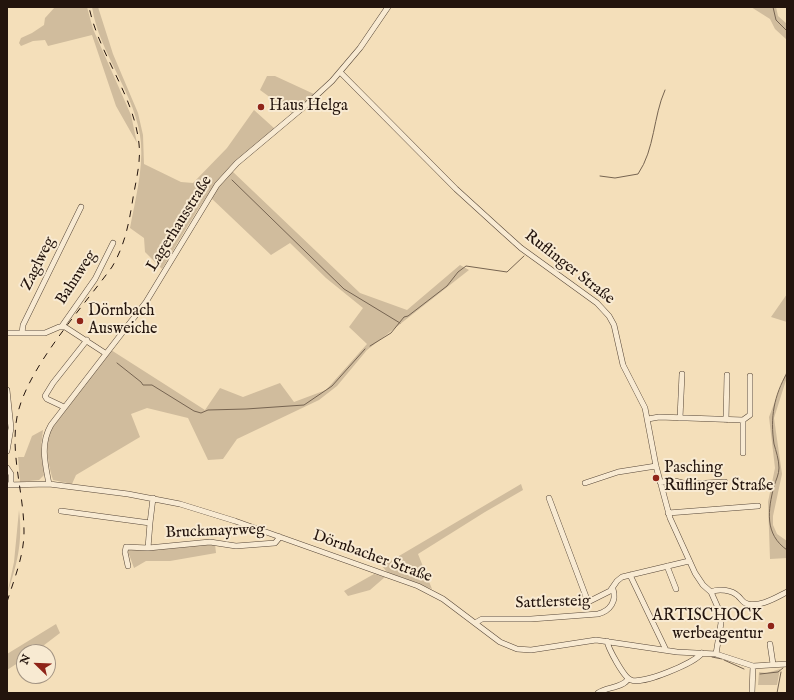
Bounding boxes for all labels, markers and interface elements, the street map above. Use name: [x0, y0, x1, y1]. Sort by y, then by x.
place label: Haus Helga: [269, 97, 348, 117]
marker: Haus Helga: [256, 102, 266, 112]
street label: Lagerhausstraße: [143, 173, 217, 275]
street label: Ruflinger Straße: [520, 227, 618, 309]
street label: Zaglweg: [18, 234, 60, 294]
street label: Bahnweg: [52, 247, 102, 309]
place label: Dörnbach Ausweiche: [88, 302, 157, 340]
marker: Dörnbach Ausweiche: [75, 316, 85, 326]
place label: Pasching Ruflinger Straße: [664, 459, 773, 497]
marker: Pasching Ruflinger Straße: [651, 473, 661, 483]
street label: Bruckmayrweg: [165, 521, 265, 543]
street label: Dörnbacher Straße: [310, 527, 434, 587]
street label: Sattlersteig: [515, 592, 591, 614]
place label: ARTISCHOCK werbeagentur: [652, 607, 763, 645]
marker: ARTISCHOCK werbeagentur: [766, 621, 776, 631]
north arrow: [16, 644, 56, 684]
text: N: [18, 653, 34, 667]

